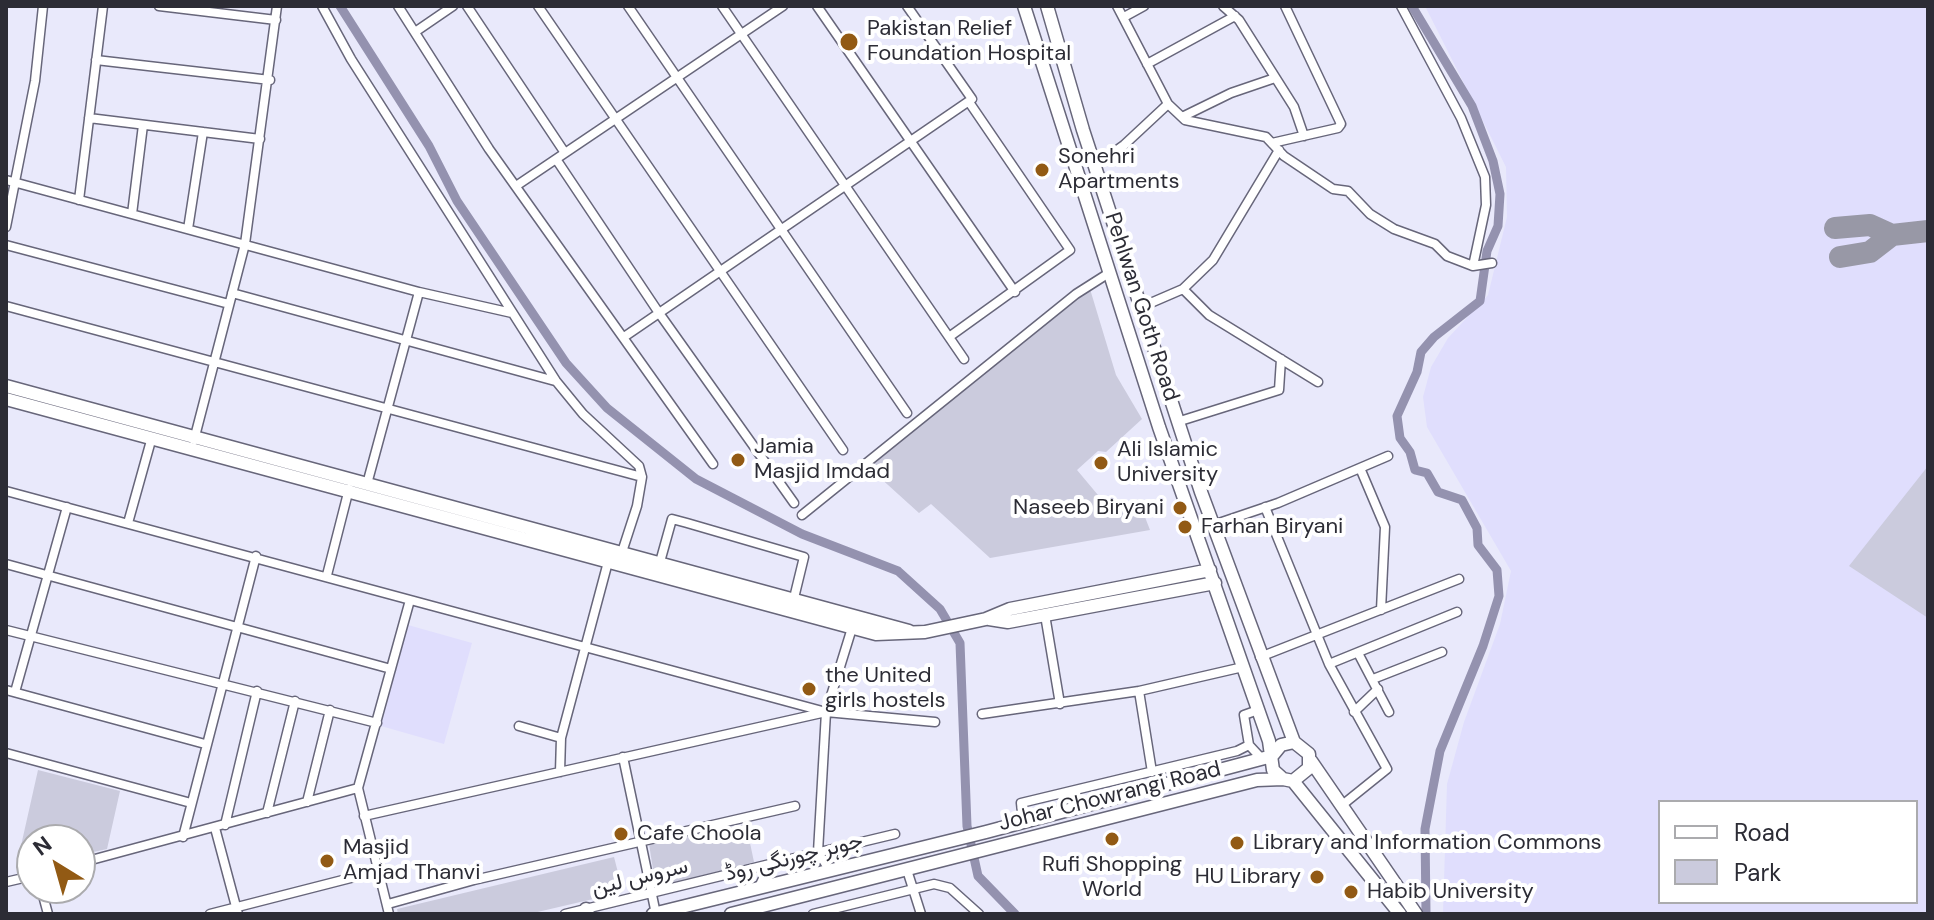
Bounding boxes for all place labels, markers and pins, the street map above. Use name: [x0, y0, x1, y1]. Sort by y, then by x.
place label: Pakistan Relief Foundation Hospital: [867, 16, 1071, 68]
marker: Pakistan Relief Foundation Hospital: [838, 31, 860, 53]
place label: Sonehri Apartments: [1058, 144, 1180, 196]
marker: Sonehri Apartments: [1033, 161, 1051, 179]
place label: Jamia Masjid Imdad: [754, 434, 890, 486]
place label: Ali Islamic University: [1117, 437, 1218, 488]
marker: Jamia Masjid Imdad: [729, 451, 747, 469]
marker: Ali Islamic University: [1092, 454, 1110, 472]
place label: Naseeb Biryani: [1013, 495, 1164, 521]
marker: Naseeb Biryani: [1171, 499, 1189, 517]
place label: Farhan Biryani: [1201, 514, 1343, 540]
marker: Farhan Biryani: [1176, 518, 1194, 536]
place label: the United girls hostels: [825, 663, 946, 714]
marker: the United girls hostels: [800, 680, 818, 698]
place label: Cafe Choola: [637, 821, 762, 847]
marker: Cafe Choola: [612, 825, 630, 843]
marker: Rufi Shopping World: [1103, 830, 1121, 848]
place label: Library and Information Commons: [1253, 830, 1602, 856]
marker: Library and Information Commons: [1228, 834, 1246, 852]
place label: Masjid Amjad Thanvi: [343, 835, 480, 886]
marker: Masjid Amjad Thanvi: [318, 852, 336, 870]
place label: Rufi Shopping World: [1042, 852, 1182, 904]
place label: HU Library: [1195, 864, 1301, 890]
marker: HU Library: [1308, 868, 1326, 886]
place label: Habib University: [1367, 879, 1534, 905]
marker: Habib University: [1342, 883, 1360, 901]

